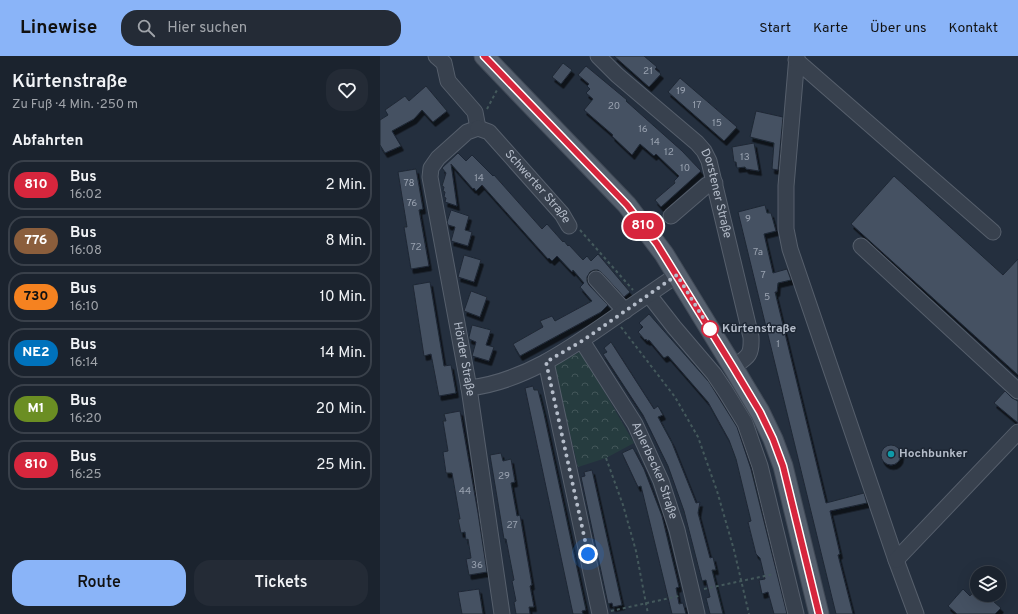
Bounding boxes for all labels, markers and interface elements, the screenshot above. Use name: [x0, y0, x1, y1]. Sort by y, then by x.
search box: [121, 10, 401, 46]
text: Linewise: [20, 16, 97, 40]
icon: search: [135, 17, 157, 39]
text: Hier suchen: [167, 19, 247, 38]
text: Start: [759, 20, 791, 37]
text: Karte: [813, 20, 848, 37]
text: Über uns: [870, 20, 927, 37]
text: Kontakt: [949, 20, 998, 37]
house number: 21: [643, 65, 653, 78]
button: heart: [326, 69, 368, 111]
text: Kürtenstraße: [12, 70, 127, 94]
house number: 19: [676, 85, 686, 98]
text: Zu Fuß · 4 Min. · 250 m: [12, 97, 138, 113]
house number: 17: [693, 99, 701, 112]
house number: 20: [608, 100, 620, 113]
house number: 15: [712, 117, 722, 130]
house number: 16: [638, 123, 648, 136]
text: Abfahrten: [12, 132, 83, 151]
house number: 14: [650, 136, 660, 149]
house number: 12: [664, 146, 674, 159]
street label: Dorstener Straße: [696, 146, 735, 240]
street label: Schwerter Straße: [501, 147, 574, 227]
house number: 13: [740, 151, 750, 164]
house number: 10: [680, 162, 690, 175]
text: Bus: [70, 168, 97, 187]
house number: 14: [474, 172, 484, 185]
text: 810: [24, 176, 48, 193]
text: 2 Min.: [326, 176, 366, 195]
house number: 78: [403, 177, 415, 190]
text: 16:02: [70, 187, 102, 203]
house number: 76: [407, 197, 417, 210]
line badge: 810: [620, 213, 666, 239]
house number: 9: [745, 213, 751, 226]
text: 810: [631, 217, 655, 234]
text: Bus: [70, 224, 97, 243]
text: 776: [25, 232, 47, 249]
text: 8 Min.: [326, 232, 366, 251]
house number: 72: [410, 241, 422, 254]
text: 16:08: [70, 243, 102, 259]
house number: 7a: [753, 246, 763, 259]
house number: 7: [760, 269, 766, 282]
text: Bus: [70, 280, 97, 299]
text: 730: [24, 288, 48, 305]
text: 10 Min.: [319, 288, 366, 307]
house number: 5: [764, 291, 770, 304]
text: 16:10: [70, 299, 99, 315]
street label: Hörder Straße: [449, 320, 478, 397]
marker: Kürtenstraße: [701, 320, 719, 338]
place label: Kürtenstraße: [722, 321, 796, 337]
text: Bus: [70, 336, 97, 355]
house number: 1: [776, 338, 780, 351]
text: NE2: [22, 344, 50, 361]
text: 14 Min.: [320, 344, 366, 363]
text: 16:14: [70, 355, 98, 371]
text: Bus: [70, 392, 97, 411]
text: M1: [28, 400, 44, 417]
text: 20 Min.: [316, 400, 366, 419]
text: 16:20: [70, 411, 102, 427]
street label: Aplerbecker Straße: [627, 419, 681, 521]
place label: Hochbunker: [899, 446, 967, 462]
text: Bus: [70, 448, 97, 467]
marker: Hochbunker: [886, 449, 896, 459]
text: 810: [24, 456, 48, 473]
text: 25 Min.: [316, 456, 366, 475]
text: 16:25: [70, 467, 102, 483]
house number: 29: [498, 470, 510, 483]
house number: 44: [459, 485, 471, 498]
house number: 27: [506, 519, 518, 532]
your location: [578, 544, 598, 564]
house number: 36: [471, 559, 483, 572]
button: Route: [12, 560, 186, 606]
button: Tickets: [194, 560, 368, 606]
map controls: [970, 566, 1006, 602]
button: layers: [970, 566, 1006, 602]

